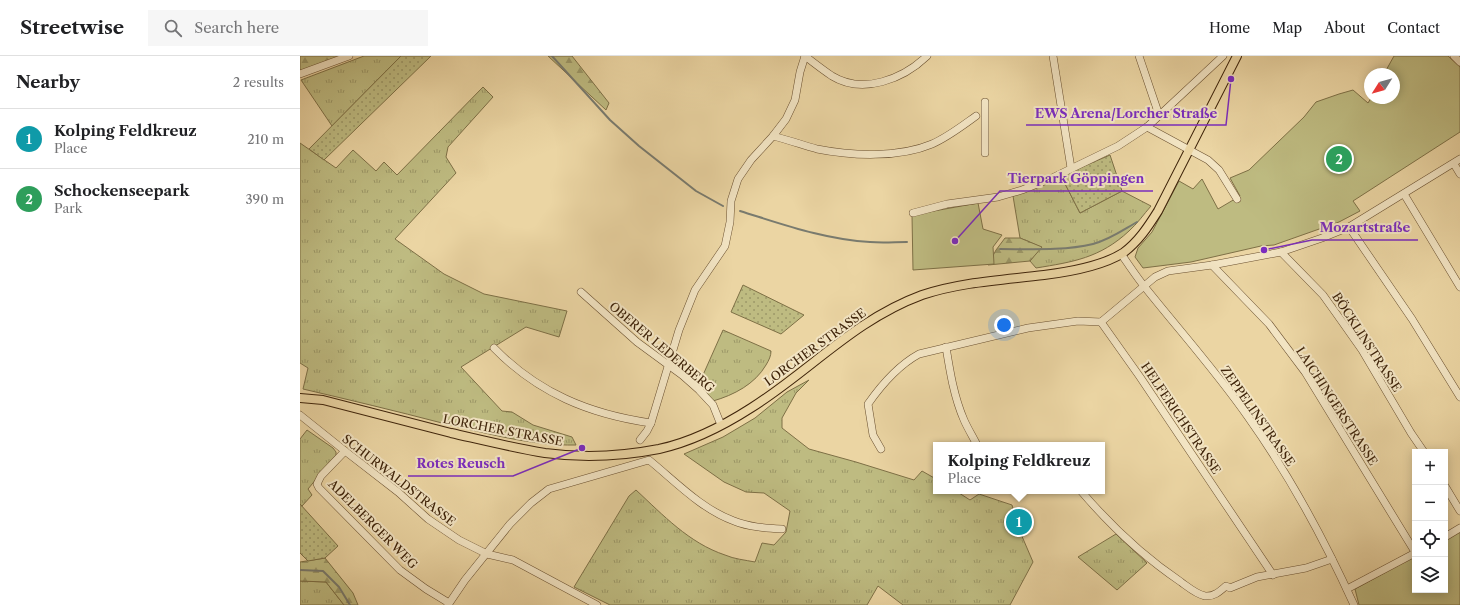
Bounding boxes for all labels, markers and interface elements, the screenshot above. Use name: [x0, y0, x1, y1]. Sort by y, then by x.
search box: [148, 10, 428, 46]
text: Streetwise: [20, 16, 124, 39]
icon: search: [162, 17, 184, 39]
text: Search here: [194, 18, 279, 37]
text: Home: [1209, 19, 1250, 37]
text: Map: [1272, 19, 1302, 37]
text: About: [1324, 19, 1365, 37]
text: Contact: [1387, 19, 1440, 37]
north arrow: [1364, 68, 1400, 104]
text: Nearby: [16, 72, 80, 92]
text: 2 results: [233, 74, 284, 90]
callout: EWS Arena/Lorcher Straße: [1026, 100, 1226, 125]
text: EWS Arena/Lorcher Straße: [1035, 105, 1218, 121]
text: Kolping Feldkreuz: [54, 121, 197, 140]
text: 1: [26, 131, 32, 147]
text: 210 m: [247, 131, 284, 147]
text: Place: [54, 140, 87, 156]
pin: 2: [1326, 144, 1352, 174]
callout: Tierpark Göppingen: [1000, 166, 1153, 191]
text: Tierpark Göppingen: [1007, 170, 1145, 186]
text: Schockenseepark: [54, 181, 189, 200]
text: 2: [25, 191, 33, 207]
text: 390 m: [245, 191, 284, 207]
text: Park: [54, 200, 82, 216]
callout: Mozartstraße: [1312, 215, 1418, 240]
text: Mozartstraße: [1320, 219, 1411, 235]
street label: BÖCKLINSTRASSE: [1329, 289, 1406, 395]
street label: OBERER LEDERBERG: [606, 299, 718, 396]
street label: LORCHER STRASSE: [761, 305, 869, 389]
your location: [994, 315, 1014, 335]
street label: LAICHINGERSTRASSE: [1293, 344, 1381, 468]
street label: HELFERICHSTRASSE: [1138, 359, 1224, 477]
street label: ZEPPELINSTRASSE: [1218, 363, 1298, 469]
street label: LORCHER STRASSE: [442, 411, 564, 449]
street label: SCHURWALDSTRASSE: [339, 431, 459, 529]
popup: [933, 442, 1105, 494]
map controls: [1412, 449, 1448, 593]
button: +: [1412, 449, 1448, 485]
callout: Rotes Reusch: [408, 451, 513, 476]
text: Kolping Feldkreuz: [948, 451, 1090, 470]
text: Rotes Reusch: [417, 455, 506, 471]
text: Place: [948, 470, 981, 486]
street label: ADELBERGER WEG: [325, 476, 421, 572]
button: −: [1412, 485, 1448, 521]
pin: 1: [1006, 507, 1032, 537]
button: locate: [1412, 521, 1448, 557]
button: layers: [1412, 557, 1448, 593]

